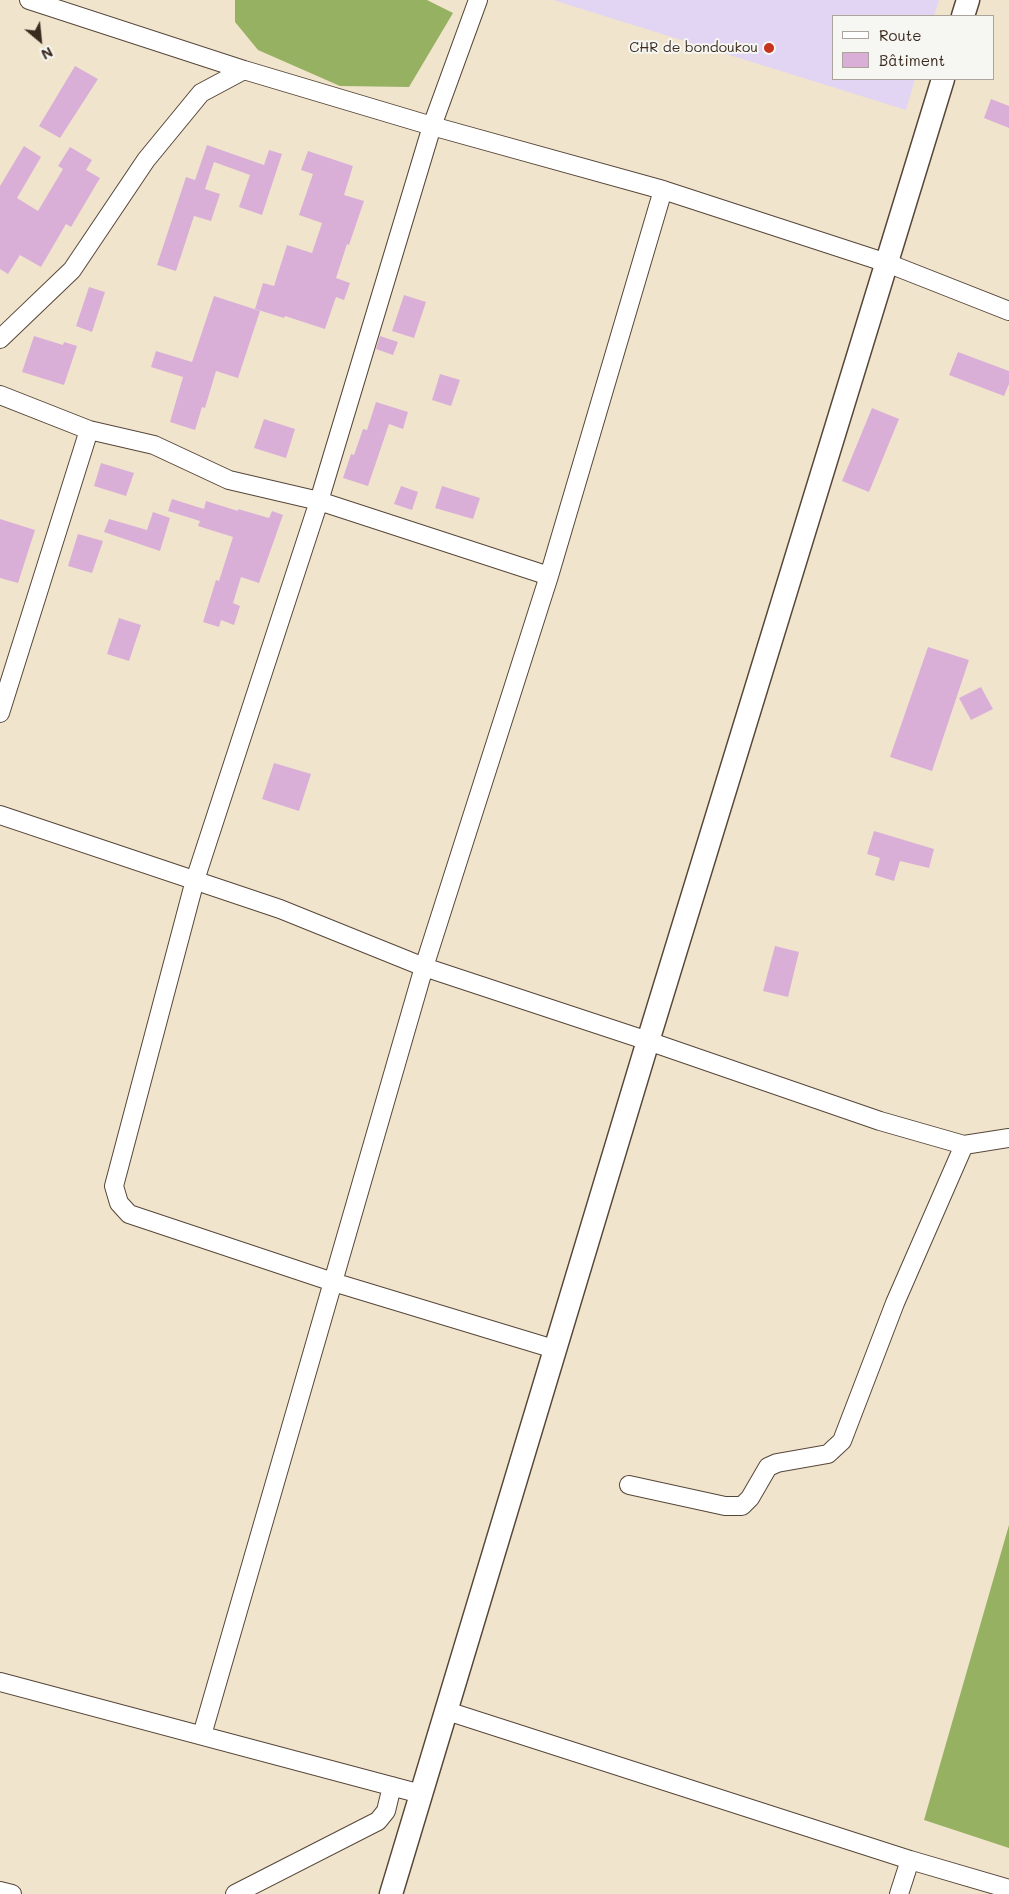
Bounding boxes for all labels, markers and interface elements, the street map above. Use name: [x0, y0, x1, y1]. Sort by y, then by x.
north arrow: [15, 15, 65, 65]
legend: [832, 15, 994, 80]
text: Route: [879, 25, 922, 45]
place label: CHR de bondoukou: [629, 40, 758, 56]
marker: CHR de bondoukou: [762, 41, 776, 55]
text: N: [38, 43, 56, 65]
text: Bâtiment: [879, 50, 945, 70]

